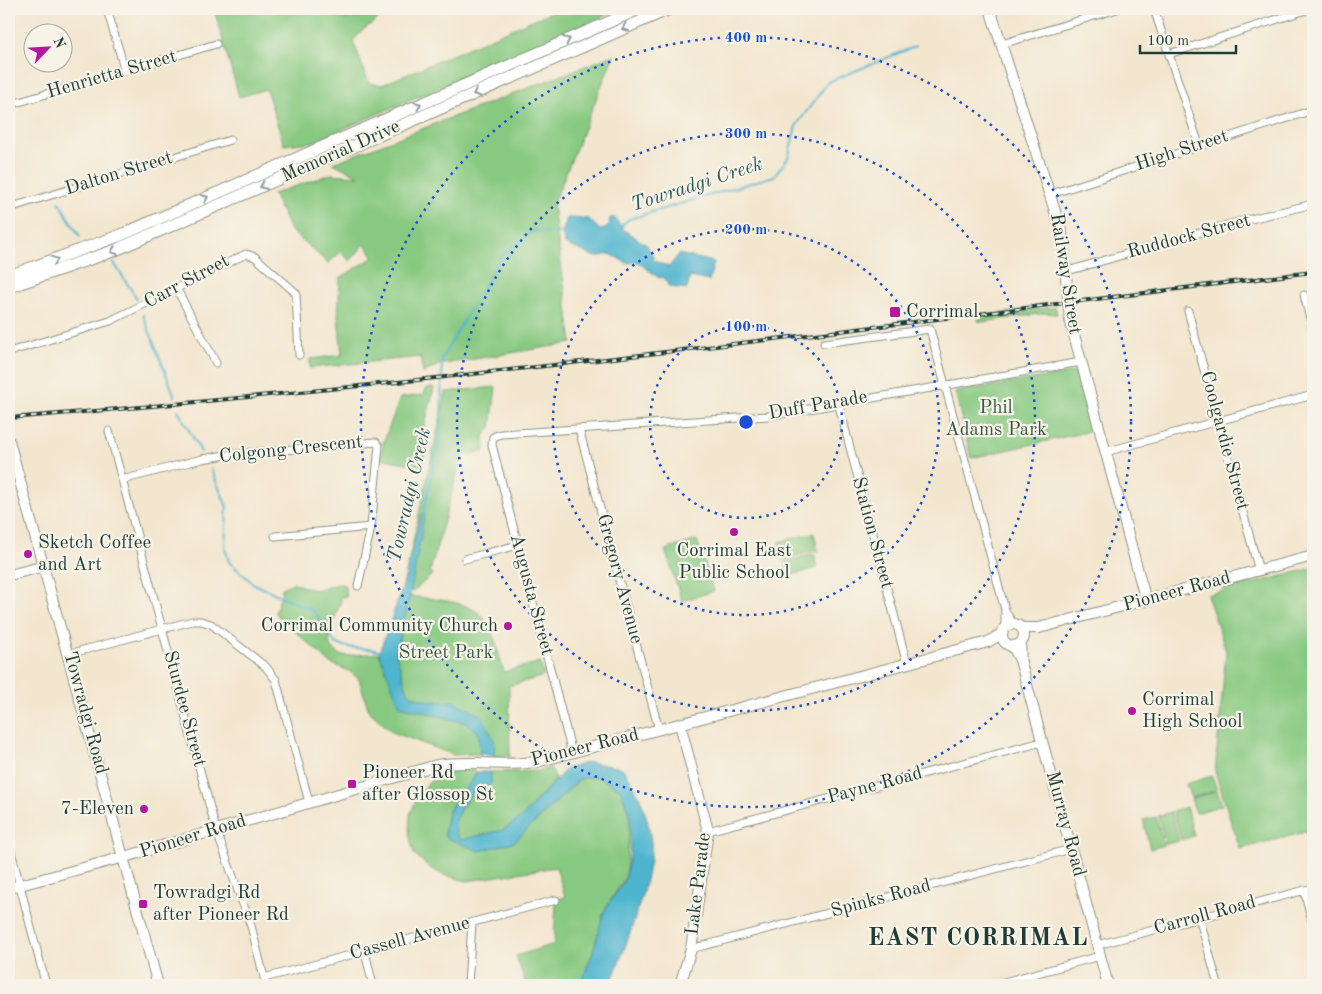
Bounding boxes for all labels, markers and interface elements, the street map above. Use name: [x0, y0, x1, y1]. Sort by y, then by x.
north arrow: [22, 22, 72, 72]
one-way arrow: [621, 22, 630, 33]
scale bar: [1140, 22, 1236, 54]
text: 400 m: [725, 31, 767, 46]
text: 100 m: [1147, 34, 1189, 49]
text: N: [50, 35, 68, 51]
one-way arrow: [562, 36, 571, 47]
street label: Henrietta Street: [45, 47, 179, 103]
one-way arrow: [472, 87, 481, 98]
one-way arrow: [413, 101, 422, 112]
street label: Memorial Drive: [279, 117, 403, 187]
text: 300 m: [725, 127, 767, 142]
street label: High Street: [1133, 127, 1231, 175]
street label: Dalton Street: [63, 149, 175, 199]
water label: Towradgi Creek: [629, 154, 766, 216]
one-way arrow: [259, 180, 268, 191]
one-way arrow: [200, 194, 209, 205]
street label: Ruddock Street: [1125, 211, 1253, 263]
street label: Railway Street: [1046, 212, 1084, 336]
text: 200 m: [725, 223, 767, 238]
one-way arrow: [110, 245, 118, 255]
street label: Carr Street: [141, 252, 233, 312]
one-way arrow: [50, 256, 59, 266]
place label: Corrimal: [906, 303, 978, 322]
marker: Corrimal: [888, 305, 902, 319]
text: 100 m: [725, 320, 767, 335]
street label: Coolgardie Street: [1196, 369, 1252, 513]
street label: Duff Parade: [767, 388, 869, 424]
park label: Phil Adams Park: [945, 399, 1047, 440]
centre of rings: [737, 413, 755, 431]
water label: Towradgi Creek: [385, 426, 435, 564]
street label: Colgong Crescent: [218, 433, 364, 467]
street label: Station Street: [848, 475, 896, 591]
street label: Gregory Avenue: [593, 512, 645, 646]
marker: Corrimal East Public School: [728, 526, 740, 538]
street label: Augusta Street: [506, 532, 556, 658]
place label: Sketch Coffee and Art: [38, 534, 151, 575]
place label: Corrimal East Public School: [676, 542, 792, 583]
marker: Sketch Coffee and Art: [22, 548, 34, 560]
street label: Pioneer Road: [1121, 568, 1233, 615]
place label: Corrimal Community Church: [261, 617, 498, 636]
marker: Corrimal Community Church: [502, 620, 514, 632]
park label: Street Park: [399, 644, 494, 663]
street label: Sturdee Street: [159, 649, 209, 769]
street label: Towradgi Road: [59, 650, 111, 777]
place label: Corrimal High School: [1142, 691, 1242, 732]
marker: Corrimal High School: [1126, 705, 1138, 717]
street label: Pioneer Road: [529, 725, 641, 771]
place label: Pioneer Rd after Glossop St: [362, 764, 494, 805]
street label: Payne Road: [825, 764, 925, 808]
street label: Murray Road: [1042, 769, 1088, 879]
marker: Pioneer Rd after Glossop St: [346, 778, 358, 790]
place label: 7-Eleven: [61, 800, 134, 819]
marker: 7-Eleven: [138, 803, 150, 815]
street label: Pioneer Road: [137, 812, 249, 862]
street label: Lake Parade: [683, 832, 715, 936]
street label: Spinks Road: [829, 877, 933, 921]
place label: Towradgi Rd after Pioneer Rd: [153, 884, 289, 925]
street label: Carroll Road: [1152, 893, 1258, 939]
marker: Towradgi Rd after Pioneer Rd: [137, 898, 149, 910]
street label: Cassell Avenue: [348, 914, 472, 964]
district label: EAST CORRIMAL: [868, 927, 1088, 951]

